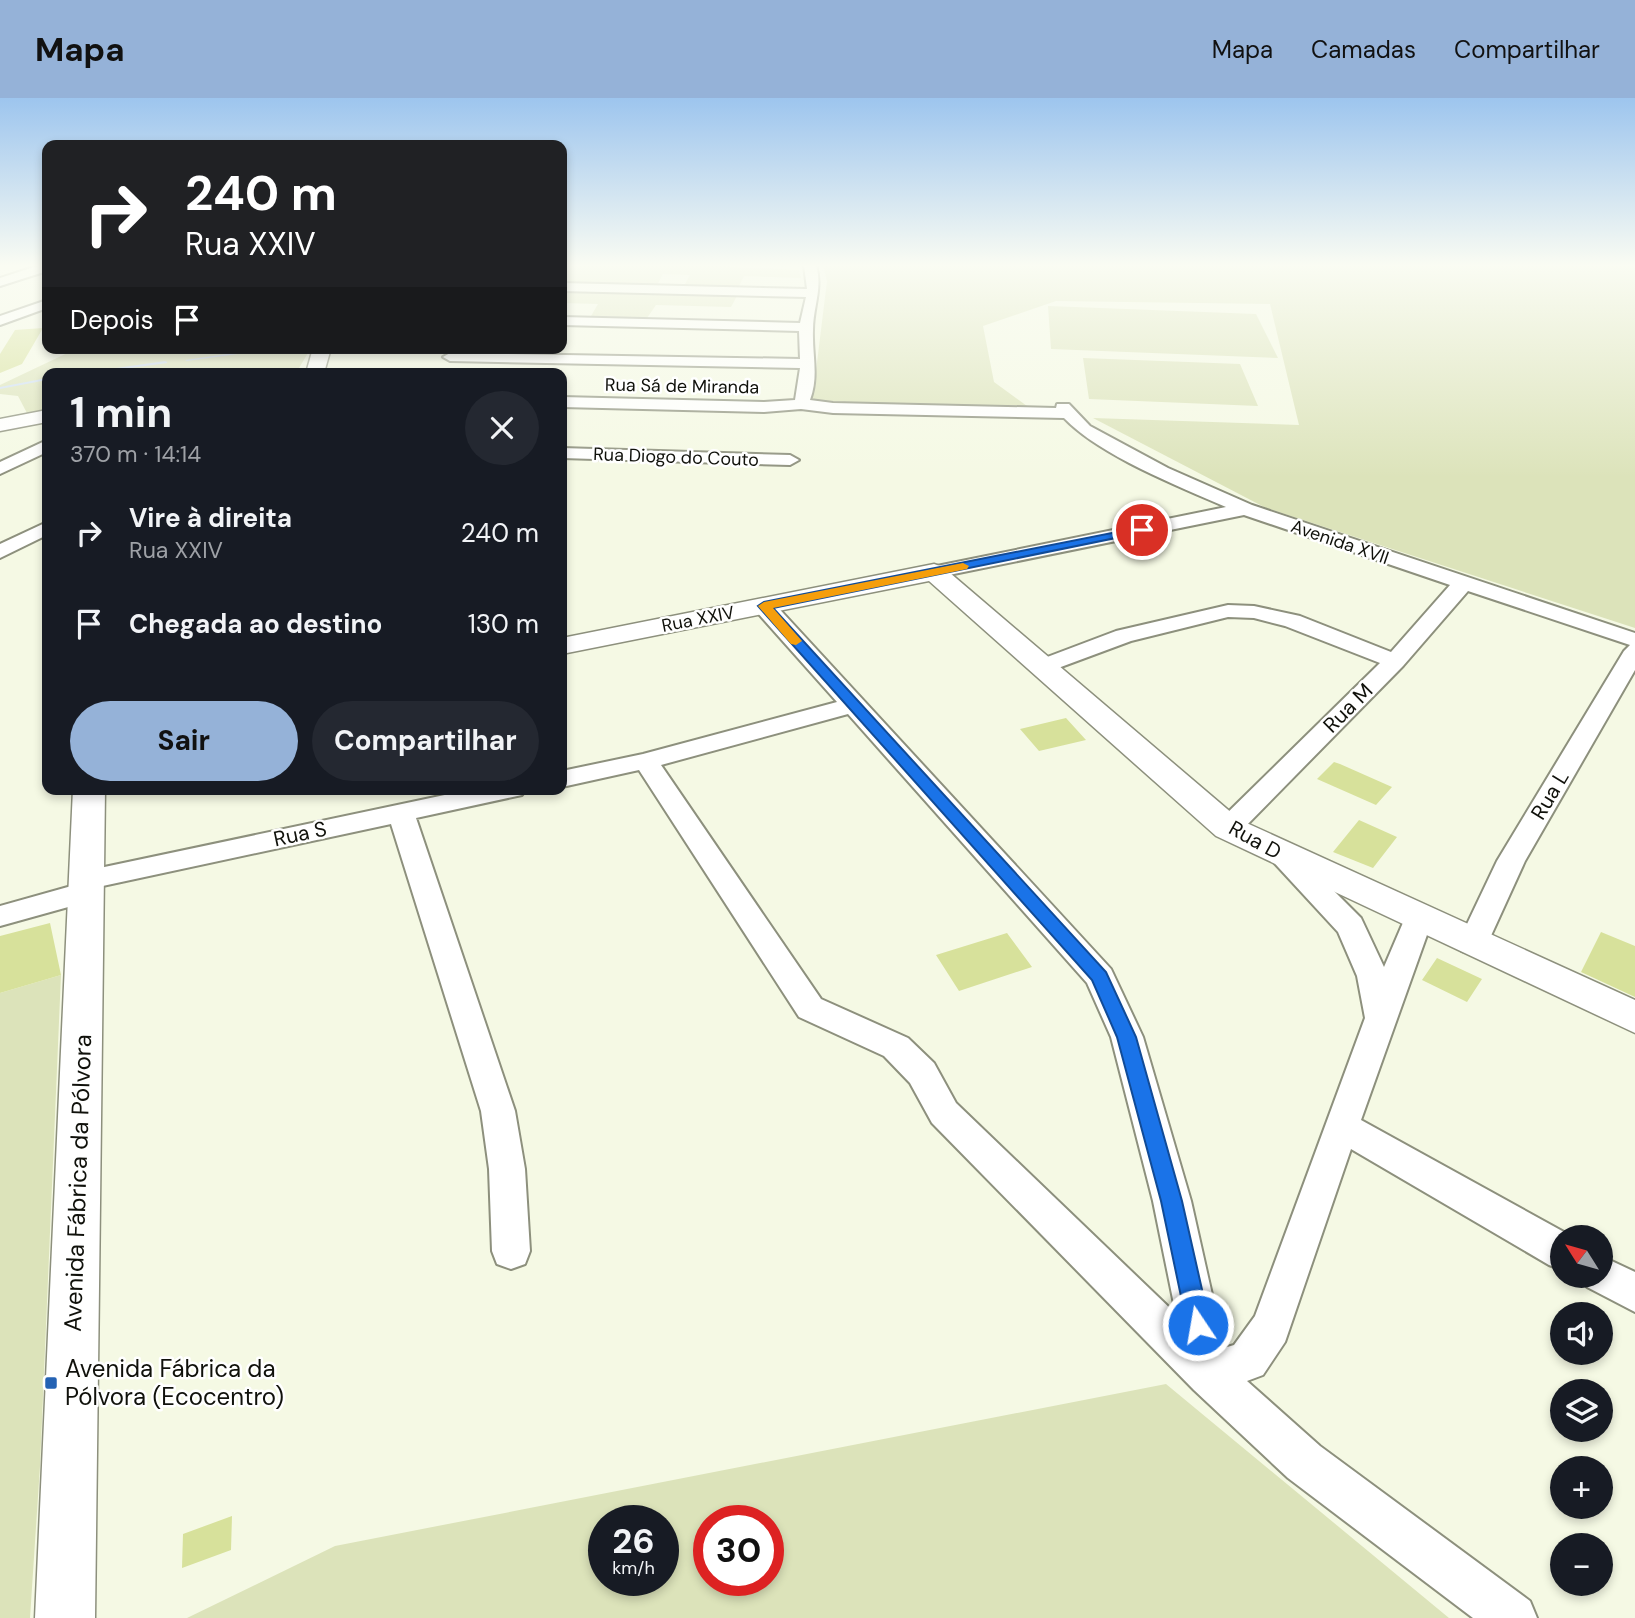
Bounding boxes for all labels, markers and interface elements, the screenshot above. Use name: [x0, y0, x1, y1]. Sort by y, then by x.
text: Mapa: [35, 28, 125, 71]
text: Mapa: [1212, 34, 1273, 65]
text: Camadas: [1311, 34, 1416, 65]
text: Compartilhar: [1454, 34, 1600, 65]
text: 240 m: [185, 161, 337, 225]
icon: right: [70, 168, 161, 259]
text: Rua XXIV: [185, 223, 316, 265]
icon: arrive: [168, 301, 206, 339]
text: Depois: [70, 303, 154, 337]
street label: Rua Sá de Miranda: [605, 373, 759, 399]
text: 1 min: [70, 385, 172, 440]
button: close: [465, 391, 539, 465]
text: 370 m · 14:14: [70, 439, 201, 469]
street label: Rua Diogo do Couto: [593, 442, 759, 472]
pin: [1112, 500, 1172, 560]
text: Vire à direita: [129, 501, 292, 535]
icon: arrive: [1123, 511, 1161, 549]
icon: right: [70, 514, 108, 552]
street label: Avenida XVII: [1288, 514, 1392, 570]
text: 240 m: [461, 516, 539, 550]
text: Rua XXIV: [129, 535, 223, 565]
street label: Rua XXIV: [660, 600, 736, 638]
icon: arrive: [70, 605, 108, 643]
text: Chegada ao destino: [129, 607, 382, 641]
text: 130 m: [468, 607, 539, 641]
street label: Rua M: [1317, 677, 1379, 739]
button: Sair: [70, 701, 298, 781]
button: Compartilhar: [312, 701, 539, 781]
street label: Rua L: [1524, 765, 1576, 825]
street label: Rua D: [1224, 814, 1286, 866]
street label: Rua S: [271, 815, 329, 853]
street label: Avenida Fábrica da Pólvora: [57, 1034, 98, 1332]
north arrow: [1550, 1225, 1614, 1288]
map controls: [1550, 1225, 1613, 1596]
position arrow: [1161, 1288, 1235, 1362]
button: sound: [1550, 1302, 1613, 1365]
place label: Avenida Fábrica da Pólvora (Ecocentro): [65, 1353, 284, 1412]
marker: Avenida Fábrica da Pólvora (Ecocentro): [43, 1375, 59, 1391]
button: layers: [1550, 1379, 1613, 1442]
button: +: [1550, 1456, 1613, 1519]
speed limit sign: 30: [693, 1505, 784, 1596]
text: 26: [612, 1518, 655, 1564]
button: −: [1550, 1533, 1613, 1596]
text: km/h: [612, 1556, 655, 1580]

